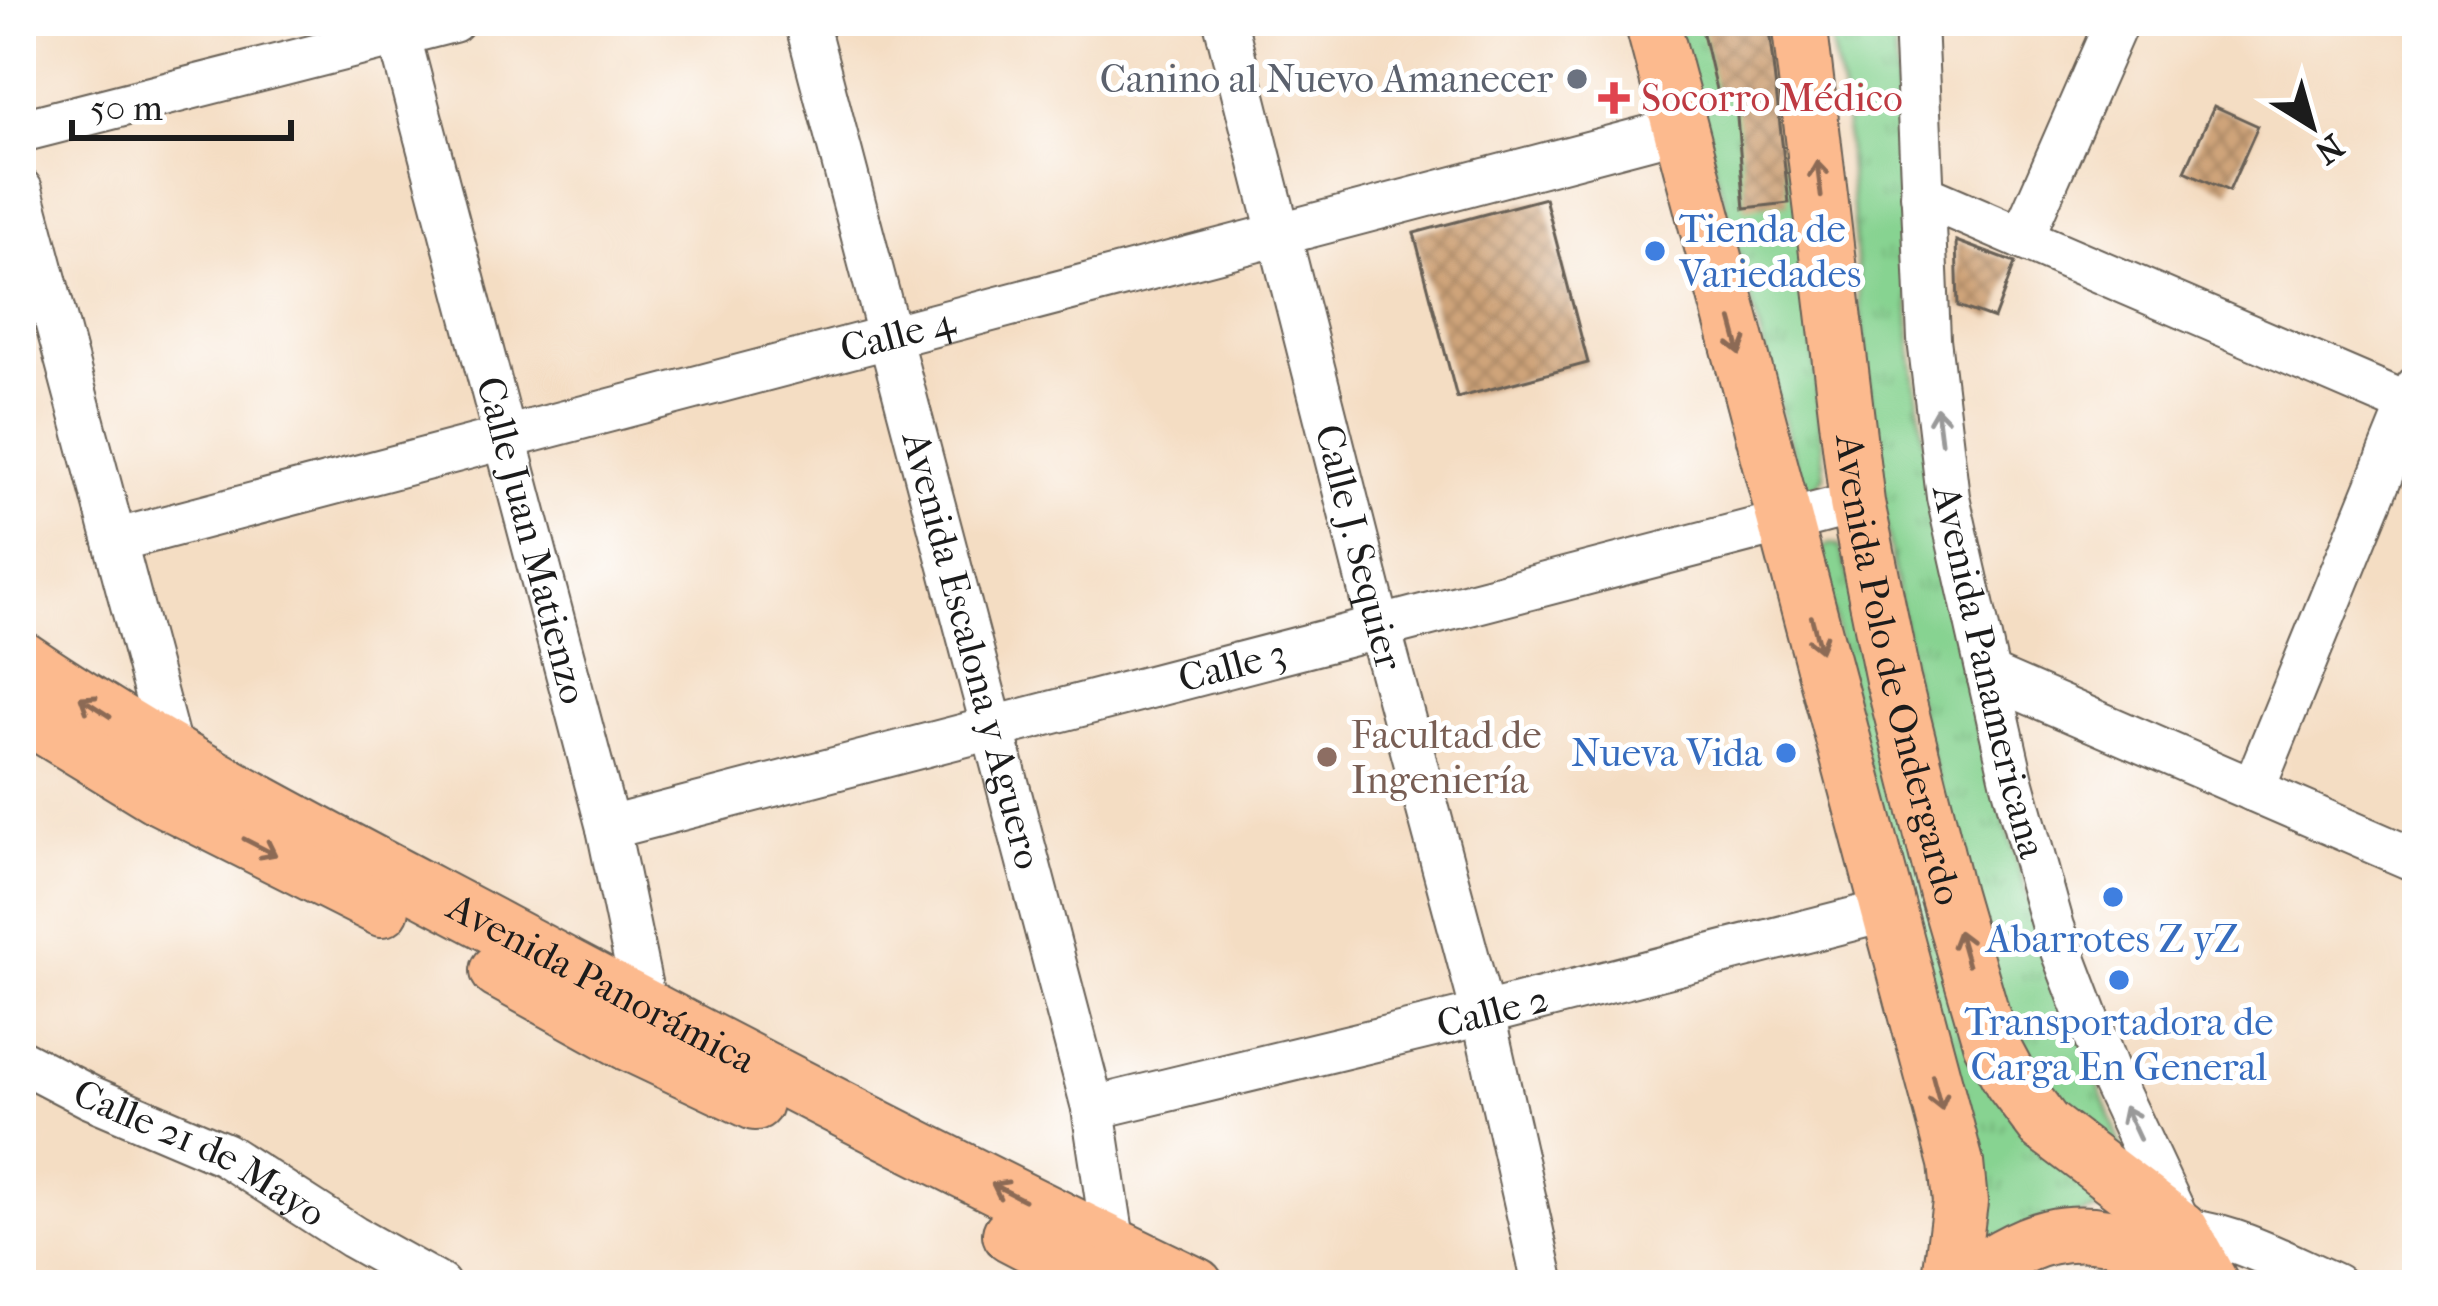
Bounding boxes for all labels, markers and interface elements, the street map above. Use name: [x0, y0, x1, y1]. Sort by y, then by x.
place label: Canino al Nuevo Amanecer: [1100, 56, 1553, 102]
scale bar: [72, 66, 291, 140]
marker: Canino al Nuevo Amanecer: [1564, 66, 1590, 92]
north arrow: [2252, 66, 2372, 186]
place label: Socorro Médico: [1641, 75, 1903, 121]
marker: Socorro Médico: [1598, 82, 1630, 114]
text: 50 m: [90, 87, 163, 129]
text: N: [2307, 126, 2351, 172]
one-way arrow: [1807, 160, 1830, 199]
place label: Tienda de Variedades: [1678, 206, 1861, 297]
marker: Tienda de Variedades: [1642, 238, 1668, 264]
street label: Calle 4: [835, 297, 960, 372]
one-way arrow: [1726, 317, 1748, 355]
street label: Calle Juan Matienzo: [467, 372, 597, 709]
one-way arrow: [1928, 406, 1950, 445]
street label: Calle J. Sequier: [1305, 420, 1413, 675]
street label: Avenida Escalona y Aguero: [892, 425, 1052, 874]
street label: Avenida Polo de Ondergardo: [1826, 430, 1972, 910]
street label: Avenida Panamericana: [1923, 479, 2056, 864]
one-way arrow: [1807, 615, 1829, 653]
street label: Calle 3: [1174, 630, 1291, 702]
one-way arrow: [78, 695, 112, 720]
place label: Facultad de Ingeniería: [1351, 712, 1542, 803]
place label: Nueva Vida: [1571, 730, 1763, 776]
marker: Nueva Vida: [1773, 740, 1799, 766]
marker: Facultad de Ingeniería: [1314, 744, 1340, 770]
one-way arrow: [241, 836, 277, 859]
street label: Avenida Panorámica: [438, 883, 764, 1084]
marker: Abarrotes Z yZ: [2100, 884, 2126, 910]
place label: Abarrotes Z yZ: [1984, 916, 2240, 962]
one-way arrow: [1951, 930, 1973, 968]
marker: Transportadora de Carga En General: [2106, 967, 2132, 993]
street label: Calle 2: [1432, 975, 1553, 1047]
place label: Transportadora de Carga En General: [1965, 999, 2273, 1090]
street label: Calle 21 de Mayo: [66, 1069, 334, 1236]
one-way arrow: [1927, 1073, 1949, 1111]
one-way arrow: [2120, 1106, 2142, 1142]
one-way arrow: [991, 1179, 1026, 1202]

